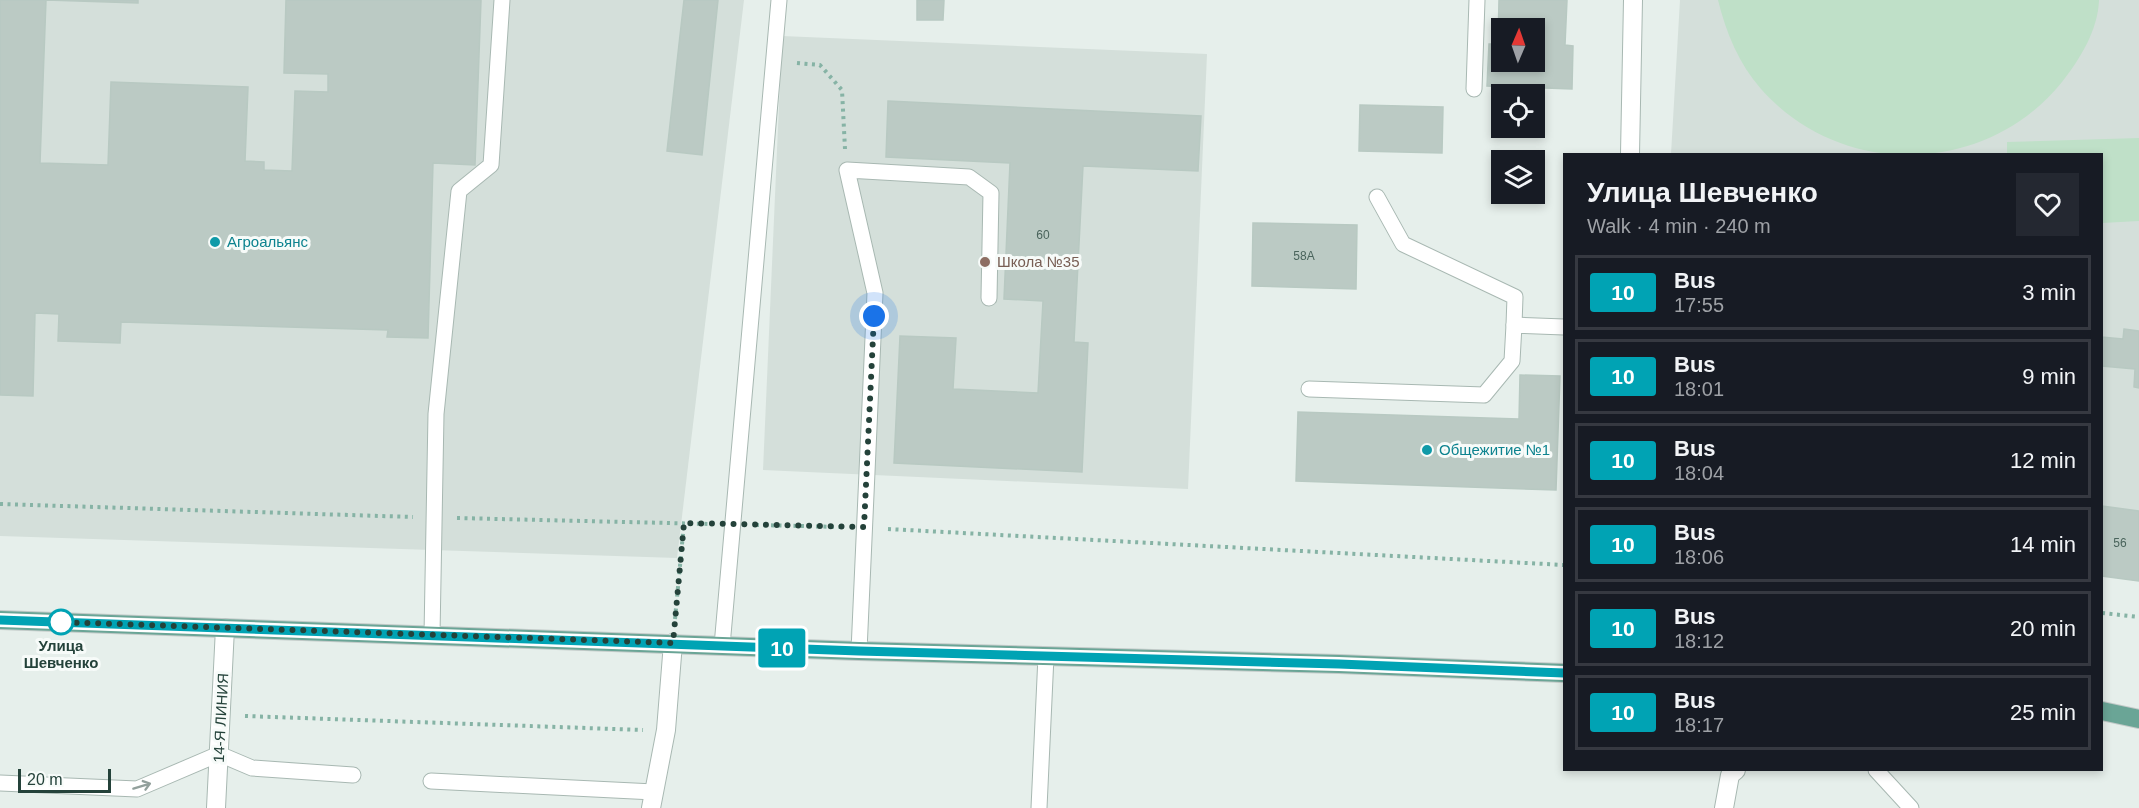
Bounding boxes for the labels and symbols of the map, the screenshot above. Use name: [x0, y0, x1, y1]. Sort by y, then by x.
north arrow: [1491, 18, 1545, 72]
house number: 60: [1036, 228, 1050, 242]
place label: Агроальянс: [227, 233, 308, 250]
marker: Агроальянс: [208, 235, 222, 249]
house number: 58А: [1293, 249, 1315, 263]
place label: Школа №35: [997, 253, 1080, 270]
marker: Школа №35: [978, 255, 992, 269]
your location: [859, 301, 889, 331]
place label: Общежитие №1: [1439, 441, 1550, 458]
marker: Общежитие №1: [1420, 443, 1434, 457]
house number: 56: [2113, 536, 2127, 550]
marker: Улица Шевченко: [48, 609, 74, 635]
line badge: 10: [755, 628, 809, 668]
place label: Улица Шевченко: [24, 637, 98, 671]
street label: 14-Я ЛИНИЯ: [210, 673, 231, 763]
scale bar: [18, 766, 111, 794]
one-way arrow: [132, 780, 151, 791]

